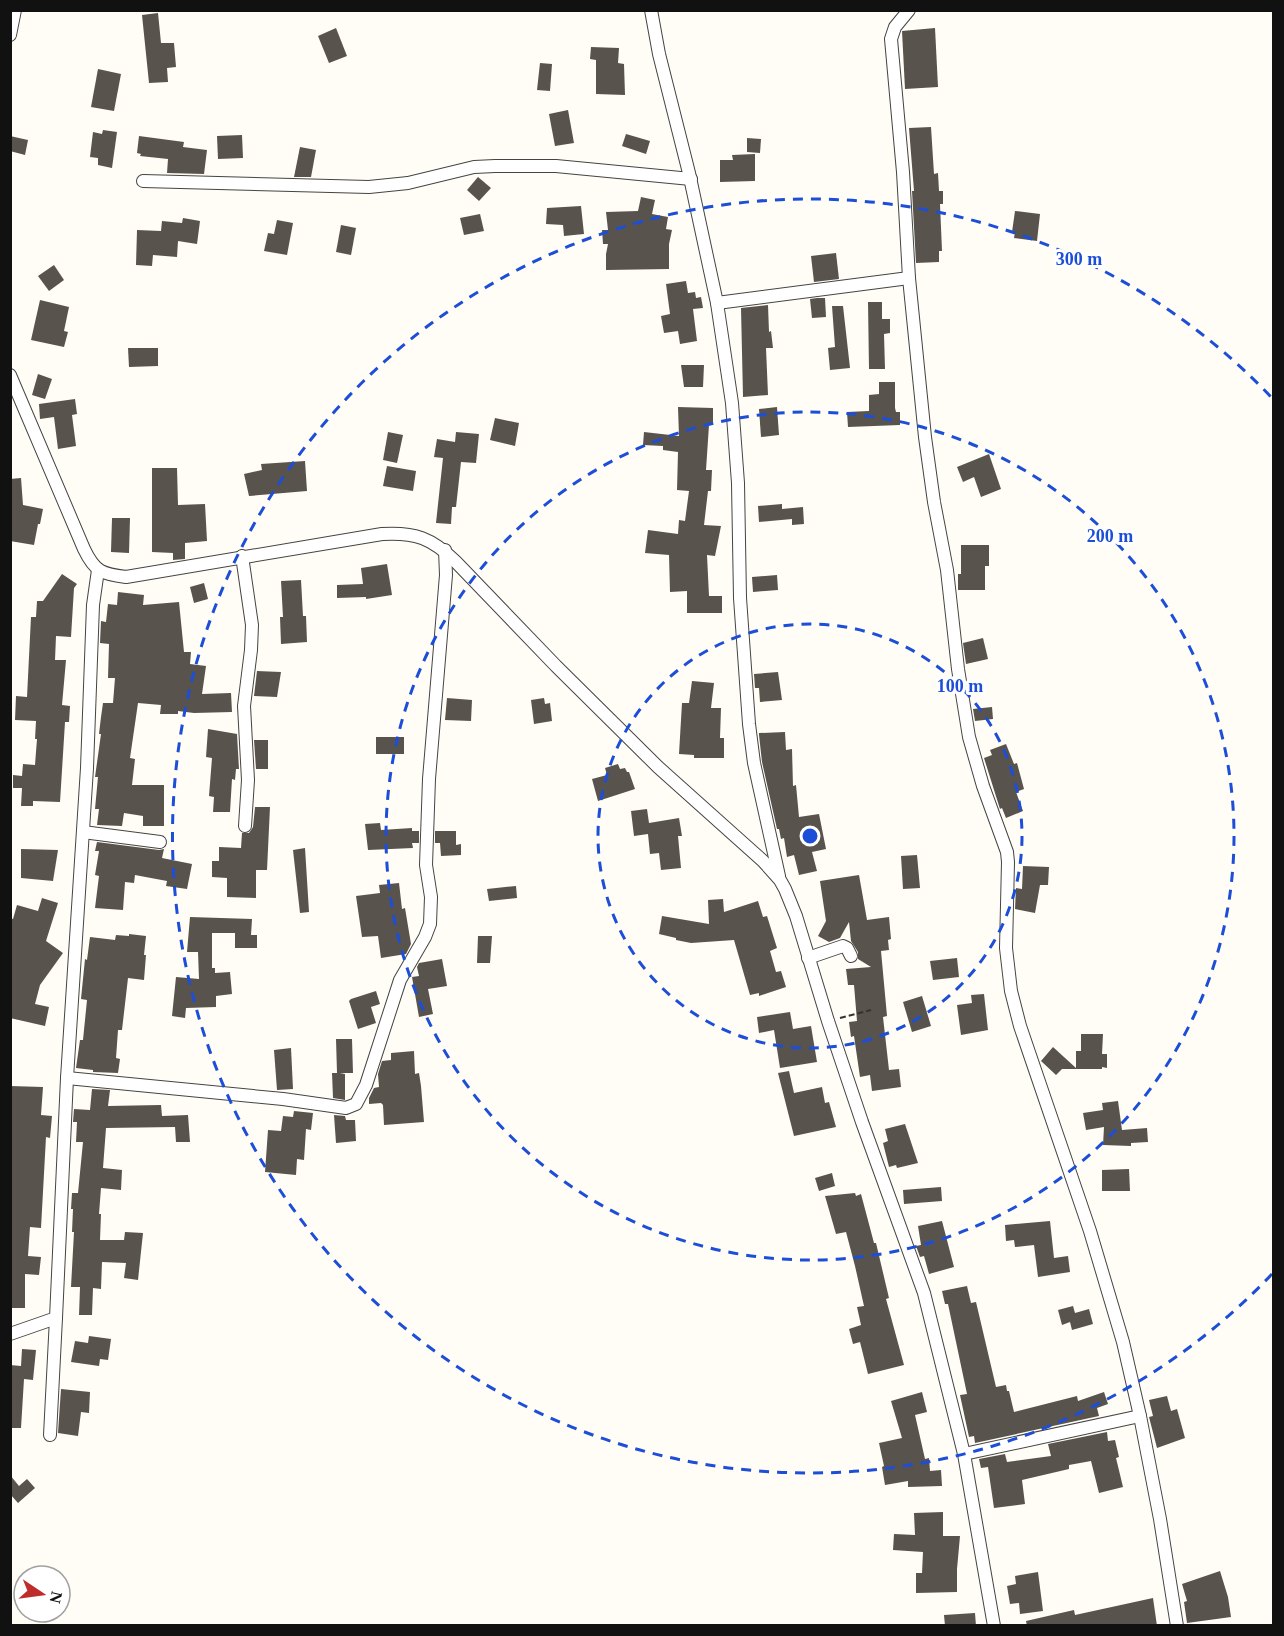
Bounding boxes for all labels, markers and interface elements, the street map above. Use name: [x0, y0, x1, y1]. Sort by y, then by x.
text: 300 m: [1056, 249, 1102, 269]
text: 200 m: [1087, 526, 1133, 546]
text: 100 m: [937, 676, 983, 696]
centre of rings: [800, 826, 820, 846]
north arrow: [12, 1564, 72, 1624]
text: N: [46, 1590, 66, 1605]

